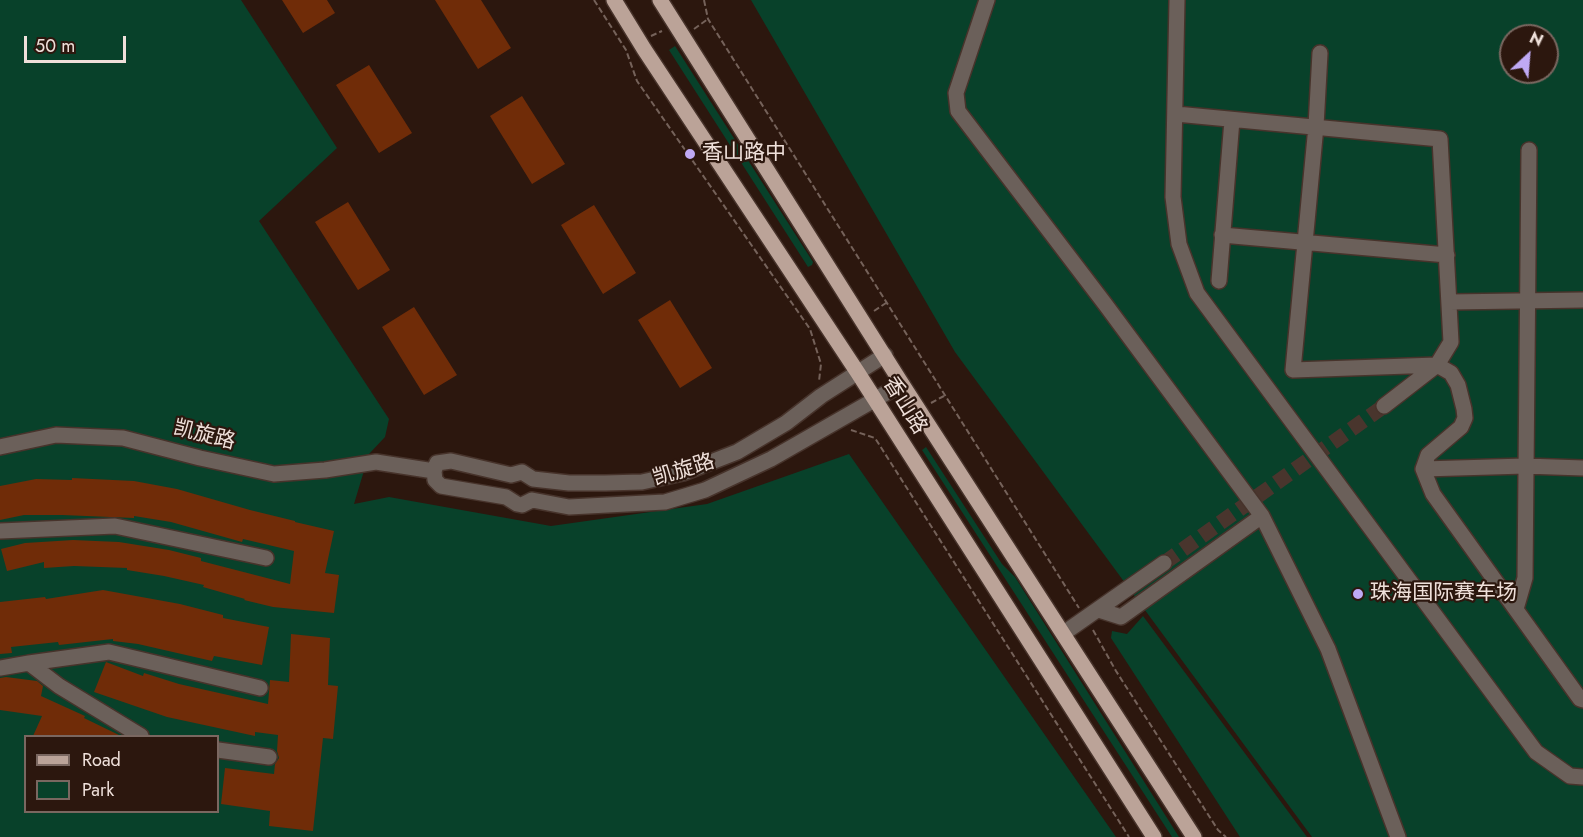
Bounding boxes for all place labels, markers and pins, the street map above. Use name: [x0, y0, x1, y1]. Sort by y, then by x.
place label: 香山路中: [702, 141, 786, 167]
marker: 香山路中: [683, 147, 697, 161]
place label: 珠海国际赛车场: [1370, 581, 1517, 607]
marker: 珠海国际赛车场: [1351, 587, 1365, 601]

